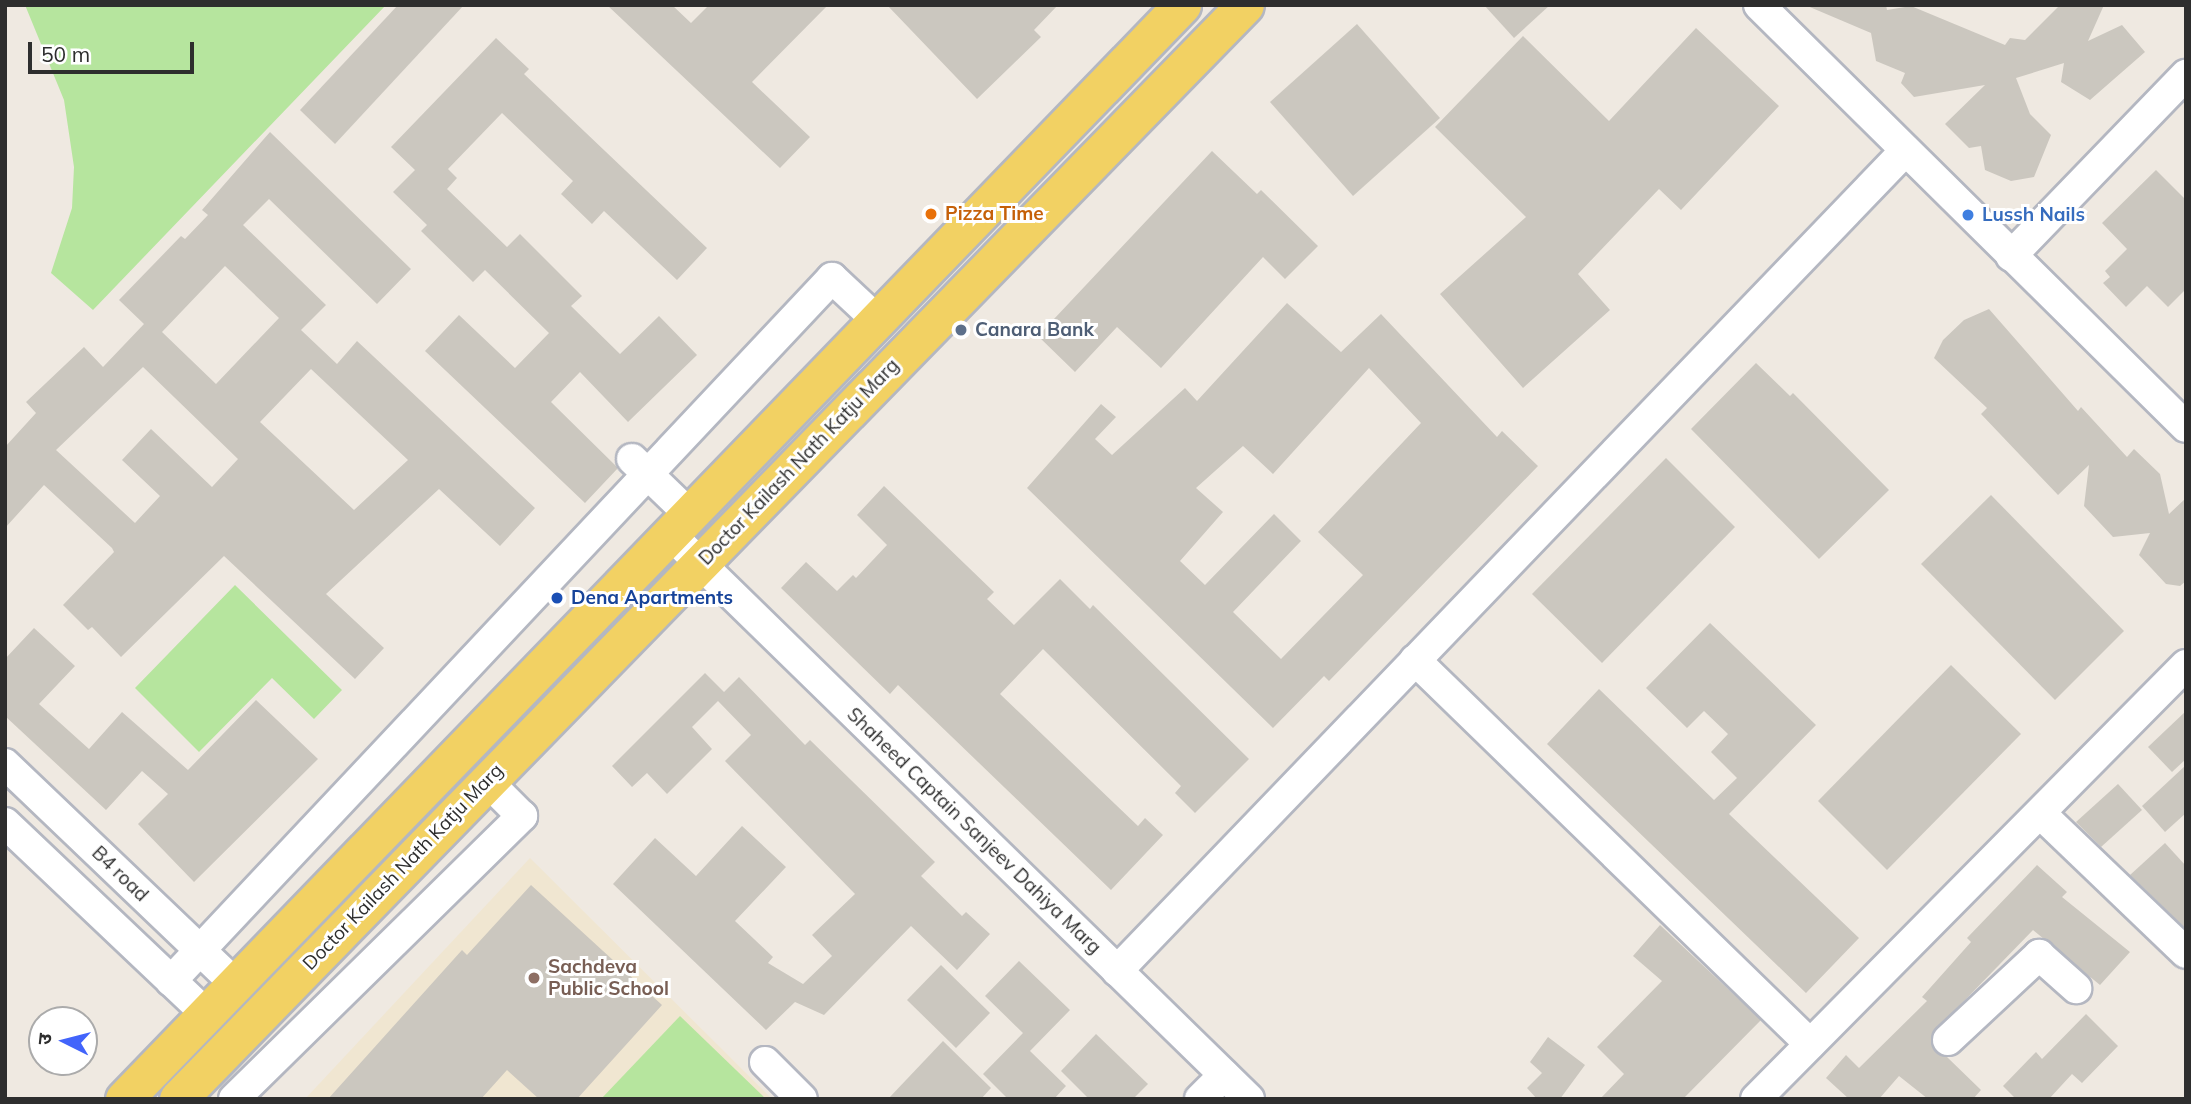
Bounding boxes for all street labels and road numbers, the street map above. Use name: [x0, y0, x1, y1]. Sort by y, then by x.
street label: Doctor Kailash Nath Katju Marg: [694, 354, 904, 570]
street label: Shaheed Captain Sanjeev Dahiya Marg: [842, 703, 1106, 959]
street label: Doctor Kailash Nath Katju Marg: [298, 759, 508, 975]
street label: B4 road: [87, 842, 153, 906]

